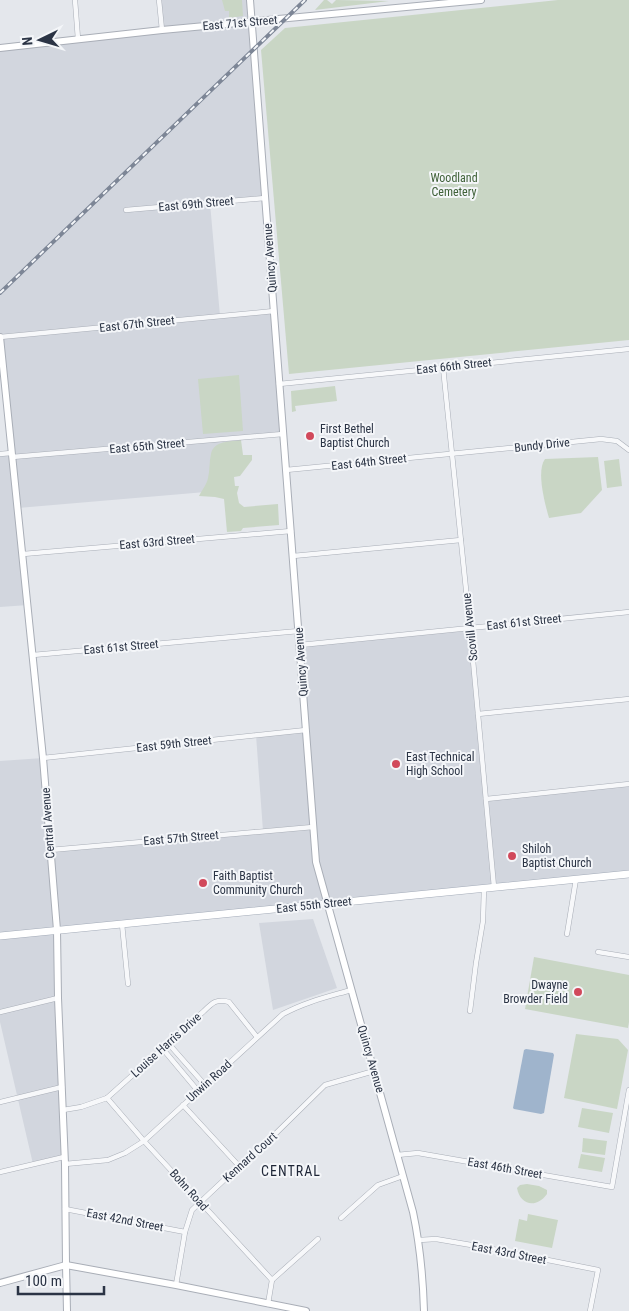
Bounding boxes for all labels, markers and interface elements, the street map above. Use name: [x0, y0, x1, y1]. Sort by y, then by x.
street label: East 71st Street: [202, 13, 279, 33]
north arrow: [15, 15, 65, 65]
text: N: [19, 36, 35, 46]
park label: Woodland Cemetery: [430, 171, 478, 199]
street label: East 69th Street: [158, 194, 235, 214]
street label: Quincy Avenue: [261, 223, 279, 293]
street label: East 67th Street: [99, 313, 176, 335]
street label: East 66th Street: [416, 355, 493, 377]
place label: First Bethel Baptist Church: [320, 422, 390, 450]
marker: First Bethel Baptist Church: [304, 430, 316, 442]
street label: Bundy Drive: [514, 435, 571, 455]
street label: East 65th Street: [109, 436, 186, 456]
street label: East 64th Street: [331, 451, 408, 473]
street label: East 63rd Street: [119, 532, 196, 552]
street label: Scovill Avenue: [459, 592, 481, 662]
street label: East 61st Street: [486, 611, 563, 633]
street label: Quincy Avenue: [292, 627, 310, 697]
street label: East 61st Street: [83, 637, 160, 657]
street label: East 59th Street: [136, 733, 213, 755]
place label: East Technical High School: [406, 750, 475, 778]
marker: East Technical High School: [390, 758, 402, 770]
street label: Central Avenue: [39, 787, 57, 859]
street label: East 57th Street: [143, 828, 220, 848]
place label: Shiloh Baptist Church: [522, 842, 592, 870]
marker: Shiloh Baptist Church: [506, 850, 518, 862]
place label: Faith Baptist Community Church: [213, 869, 303, 897]
marker: Faith Baptist Community Church: [197, 877, 209, 889]
street label: East 55th Street: [276, 894, 353, 916]
place label: Dwayne Browder Field: [503, 978, 568, 1006]
marker: Dwayne Browder Field: [572, 986, 584, 998]
street label: Louise Harris Drive: [128, 1010, 204, 1080]
street label: Quincy Avenue: [355, 1024, 387, 1095]
street label: Unwin Road: [184, 1057, 234, 1105]
street label: Kennard Court: [220, 1129, 280, 1185]
street label: East 46th Street: [467, 1155, 544, 1182]
district label: CENTRAL: [261, 1163, 321, 1179]
street label: Bohn Road: [167, 1166, 211, 1214]
street label: East 42nd Street: [85, 1206, 165, 1234]
street label: East 43rd Street: [471, 1239, 548, 1267]
scale bar: [18, 1264, 104, 1296]
text: 100 m: [25, 1272, 62, 1290]

